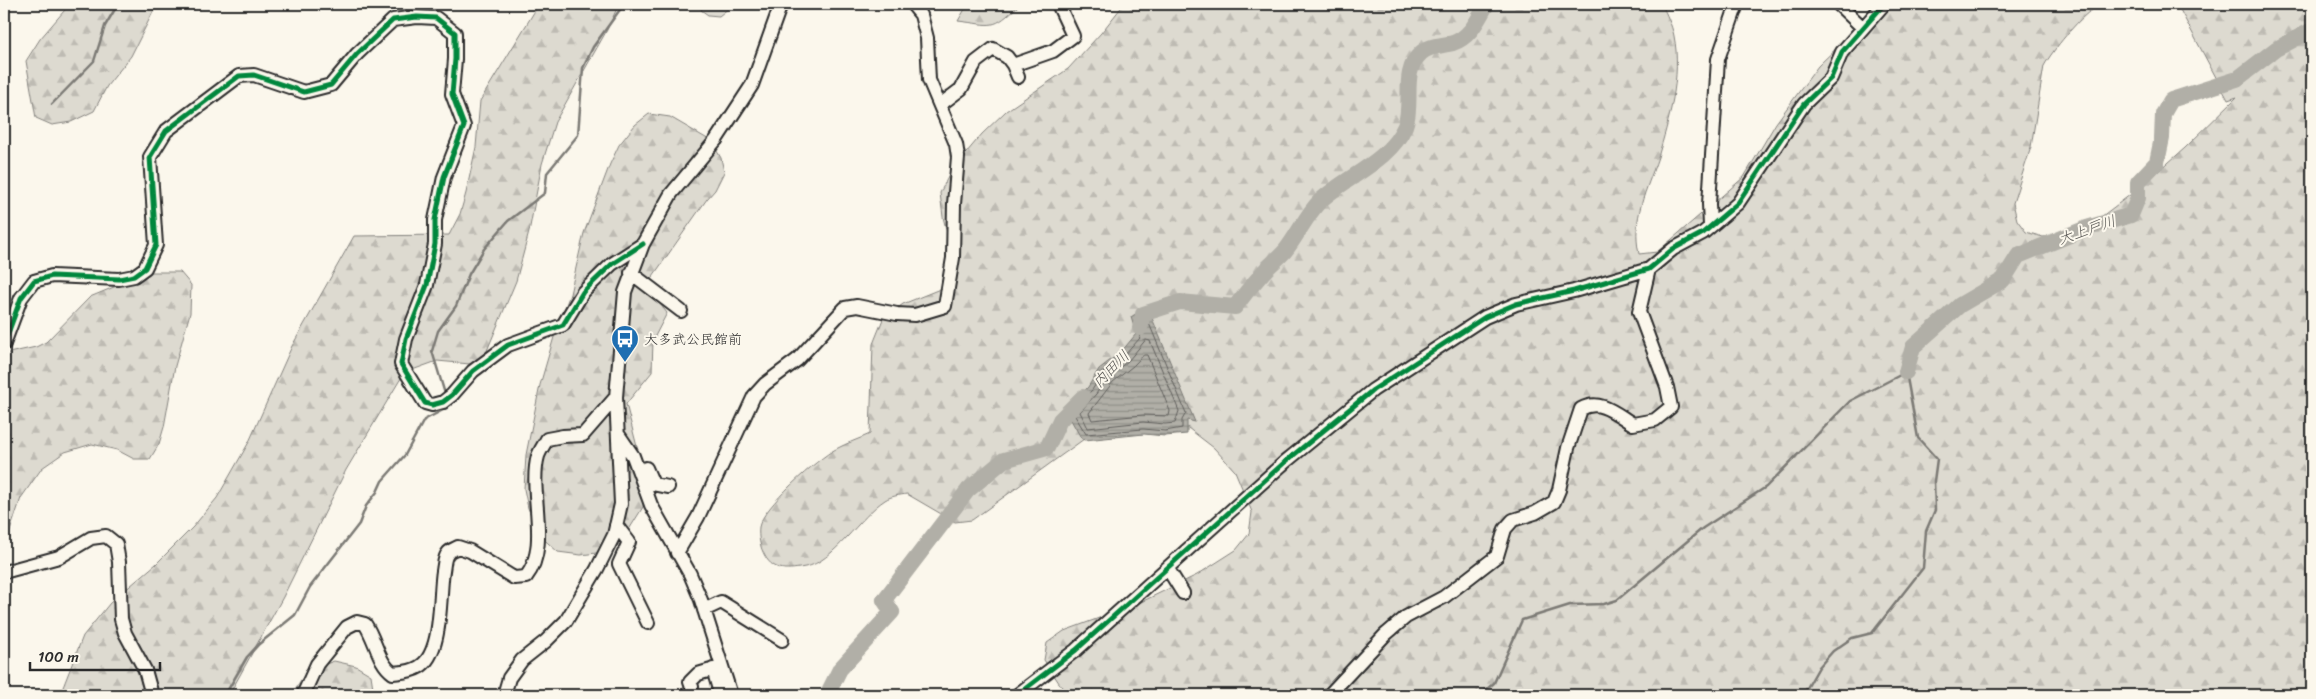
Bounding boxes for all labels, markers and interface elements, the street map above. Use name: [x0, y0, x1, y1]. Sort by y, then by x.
water label: 大上戸川: [2054, 208, 2120, 252]
bus stop icon: 大多武公民館前: [610, 324, 640, 363]
place label: 大多武公民館前: [644, 327, 742, 352]
water label: 内田川: [1086, 344, 1136, 394]
scale bar: [30, 639, 160, 671]
text: 100 m: [38, 644, 79, 670]

